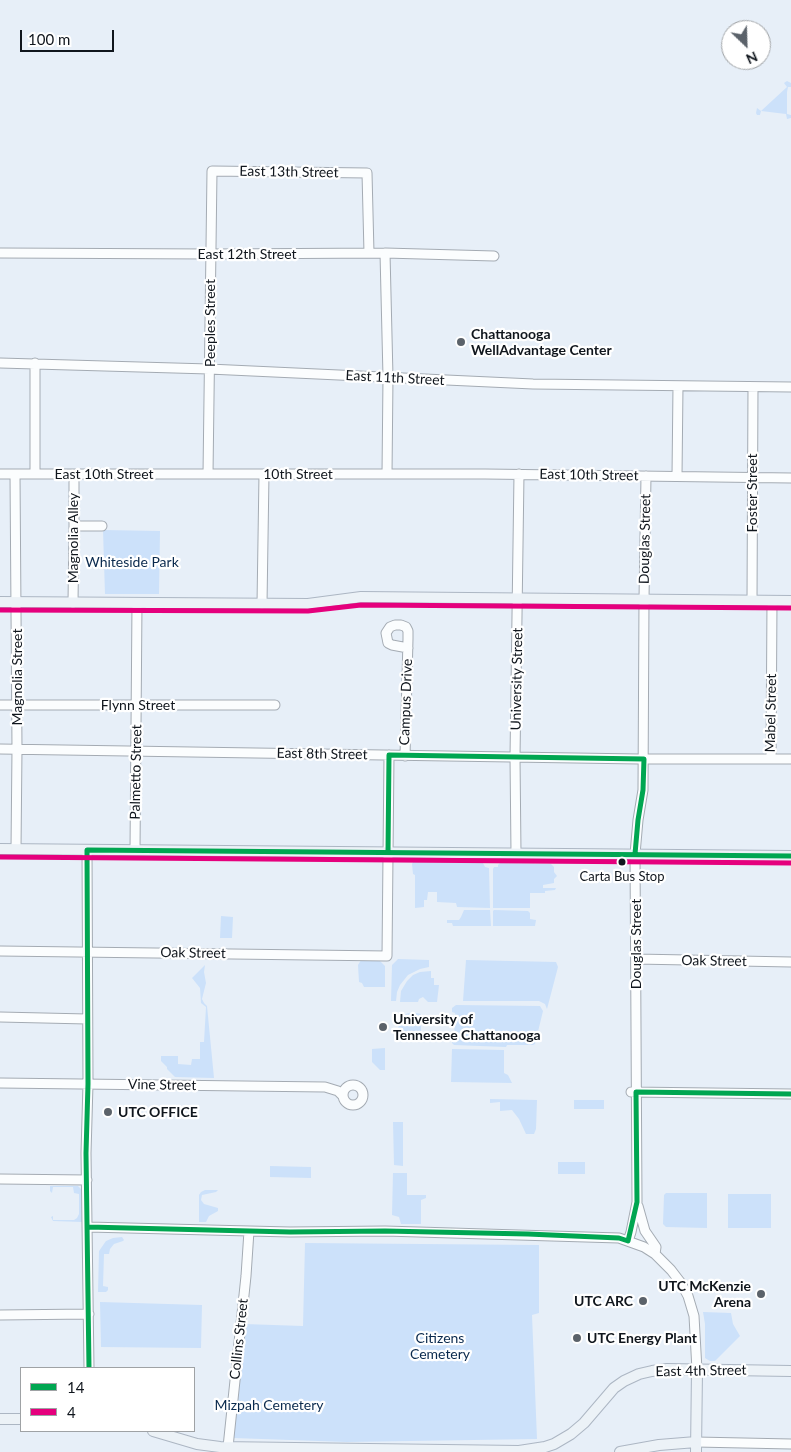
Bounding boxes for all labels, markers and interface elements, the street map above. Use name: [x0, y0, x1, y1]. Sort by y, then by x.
scale bar: [22, 20, 116, 52]
north arrow: [721, 20, 771, 70]
text: 100 m: [28, 30, 70, 48]
text: N: [744, 48, 760, 68]
street label: East 13th Street: [239, 163, 339, 181]
street label: East 12th Street: [197, 246, 297, 262]
street label: Peeples Street: [202, 279, 218, 367]
place label: Chattanooga WellAdvantage Center: [471, 326, 612, 358]
marker: Chattanooga WellAdvantage Center: [455, 336, 467, 348]
street label: East 11th Street: [345, 367, 445, 389]
street label: Foster Street: [744, 453, 760, 533]
street label: East 10th Street: [54, 466, 154, 482]
street label: 10th Street: [263, 466, 333, 482]
street label: East 10th Street: [539, 466, 639, 484]
street label: Magnolia Alley: [65, 493, 81, 583]
street label: Douglas Street: [636, 494, 654, 584]
park label: Whiteside Park: [85, 554, 179, 570]
street label: University Street: [508, 627, 526, 731]
street label: Magnolia Street: [9, 629, 25, 725]
street label: Campus Drive: [396, 658, 416, 746]
street label: Mabel Street: [762, 673, 780, 753]
street label: Flynn Street: [101, 697, 175, 713]
street label: Palmetto Street: [127, 724, 145, 820]
street label: East 8th Street: [276, 745, 368, 763]
marker: Carta Bus Stop: [617, 857, 627, 867]
place label: Carta Bus Stop: [580, 869, 664, 885]
street label: Douglas Street: [628, 899, 644, 989]
street label: Oak Street: [160, 944, 226, 962]
street label: Oak Street: [681, 952, 747, 970]
place label: University of Tennessee Chattanooga: [393, 1011, 541, 1044]
marker: University of Tennessee Chattanooga: [377, 1021, 389, 1033]
street label: Vine Street: [128, 1076, 196, 1094]
place label: UTC OFFICE: [118, 1104, 198, 1120]
marker: UTC OFFICE: [102, 1106, 114, 1118]
place label: UTC McKenzie Arena: [658, 1278, 751, 1310]
marker: UTC McKenzie Arena: [755, 1288, 767, 1300]
place label: UTC ARC: [574, 1293, 633, 1309]
marker: UTC ARC: [637, 1295, 649, 1307]
street label: Collins Street: [226, 1298, 252, 1380]
park label: Citizens Cemetery: [410, 1330, 470, 1362]
place label: UTC Energy Plant: [587, 1330, 697, 1346]
marker: UTC Energy Plant: [571, 1332, 583, 1344]
street label: East 4th Street: [655, 1362, 747, 1380]
legend: [20, 1367, 195, 1432]
text: 14: [67, 1378, 84, 1396]
park label: Mizpah Cemetery: [215, 1397, 323, 1413]
text: 4: [67, 1403, 76, 1421]

